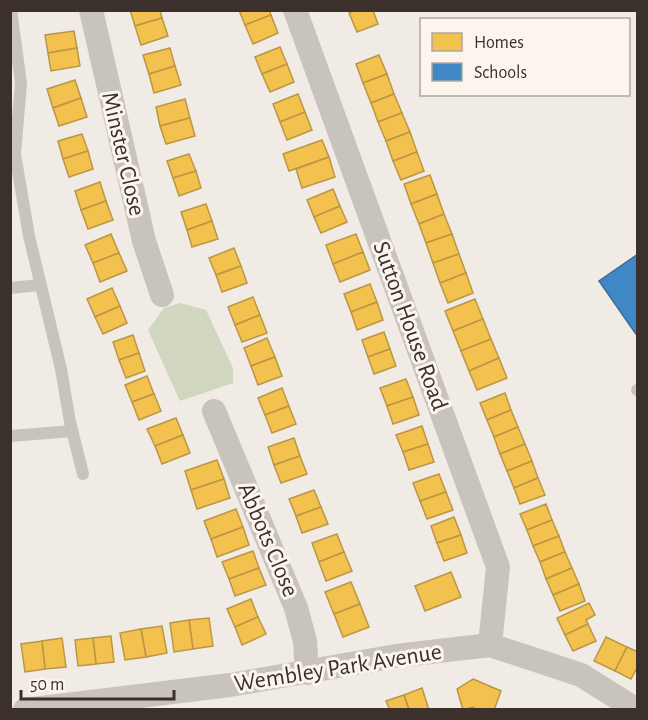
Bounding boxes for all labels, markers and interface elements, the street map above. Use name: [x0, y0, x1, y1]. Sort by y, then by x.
legend: [420, 18, 630, 96]
text: Homes: [474, 34, 524, 52]
text: Schools: [474, 64, 527, 82]
street label: Minster Close: [97, 90, 149, 218]
street label: Sutton House Road: [368, 238, 452, 414]
street label: Abbots Close: [233, 480, 303, 600]
street label: Wembley Park Avenue: [233, 640, 443, 696]
scale bar: [21, 663, 174, 701]
text: 50 m: [30, 676, 64, 694]

